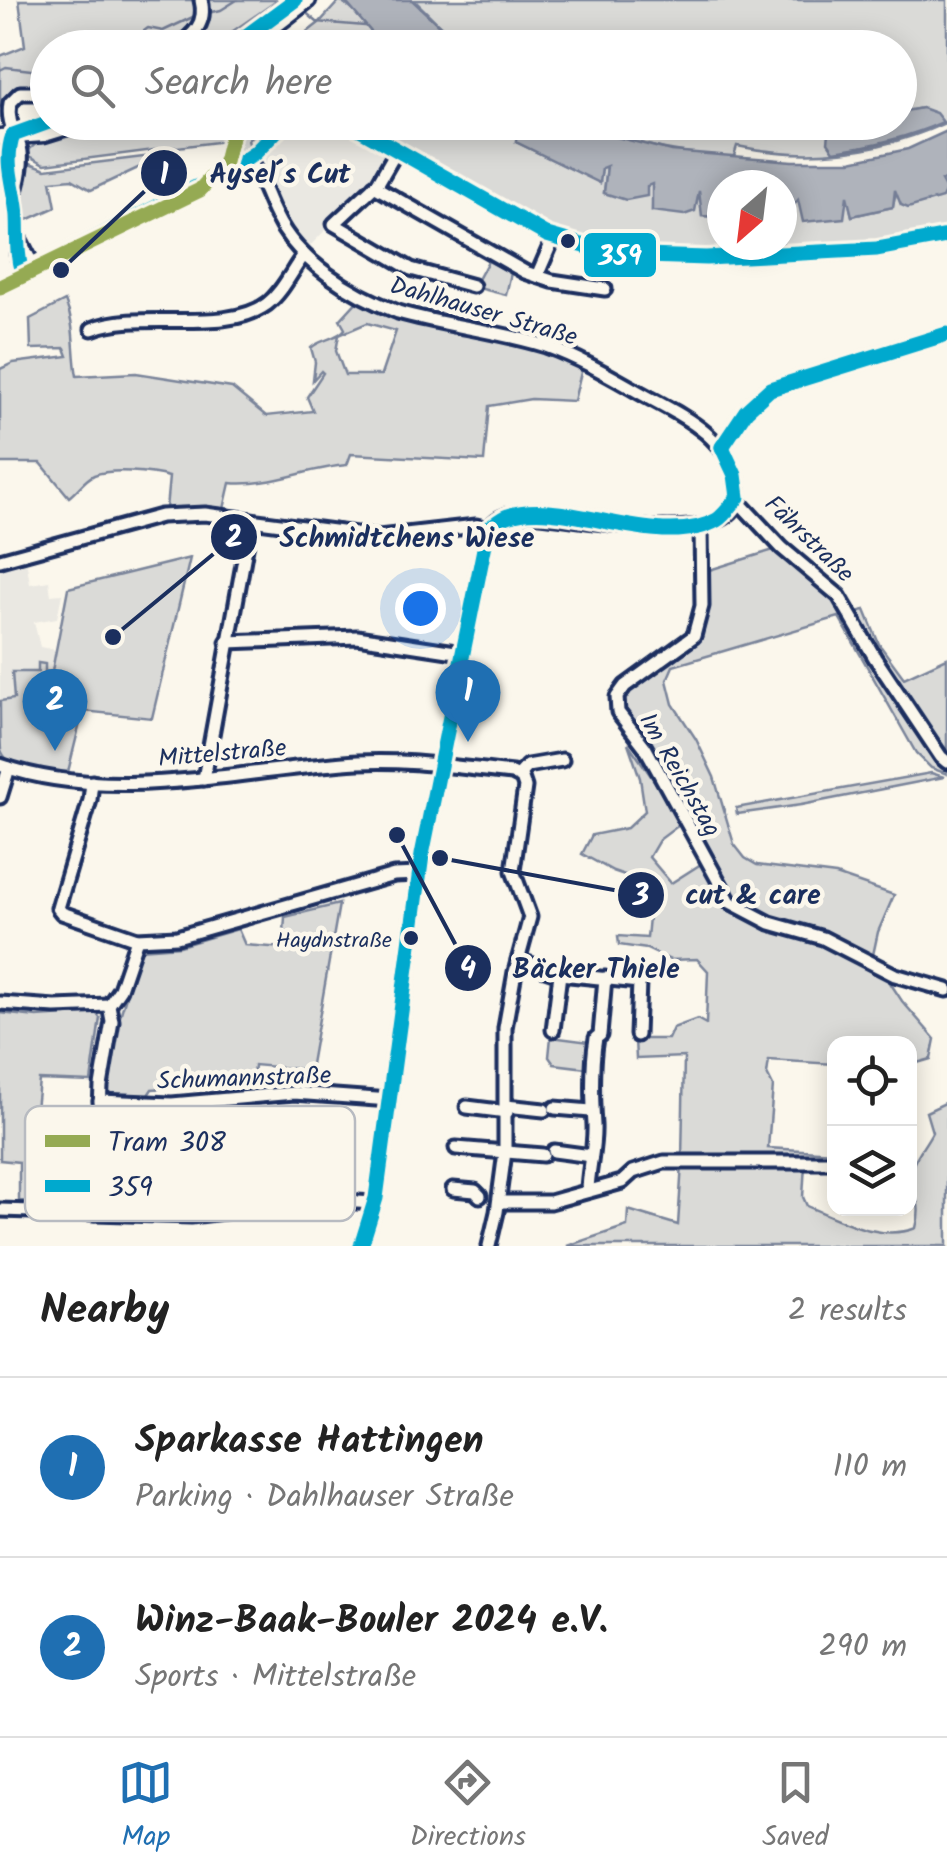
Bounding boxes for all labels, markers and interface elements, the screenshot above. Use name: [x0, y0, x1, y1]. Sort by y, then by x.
search box: [30, 30, 917, 140]
text: Search here: [145, 55, 332, 115]
icon: search: [65, 58, 120, 113]
callout: Aysel´s Cut: [139, 144, 370, 202]
text: 1: [159, 152, 169, 200]
text: Aysel´s Cut: [209, 153, 351, 198]
north arrow: [707, 170, 797, 260]
unlabelled marker: [558, 231, 578, 251]
line badge: 359: [582, 231, 658, 279]
text: 359: [597, 235, 642, 280]
street label: Dahlhauser Straße: [385, 266, 582, 358]
street label: Fährstraße: [754, 486, 863, 593]
callout: Schmidtchens Wiese: [209, 508, 554, 566]
text: 2: [225, 515, 243, 563]
text: Schmidtchens Wiese: [280, 517, 535, 562]
your location: [395, 583, 446, 634]
pin: 1: [436, 660, 500, 742]
pin: 2: [22, 668, 88, 751]
street label: Im Reichstag: [627, 705, 731, 845]
street label: Mittelstraße: [156, 728, 288, 780]
callout: cut & care: [616, 866, 841, 924]
text: 3: [632, 873, 649, 921]
text: cut & care: [685, 874, 821, 919]
place label: Haydnstraße: [276, 924, 392, 959]
marker: Haydnstraße: [401, 928, 421, 948]
callout: Bäcker Thiele: [443, 939, 700, 997]
text: 4: [460, 946, 476, 994]
text: Bäcker Thiele: [512, 948, 680, 993]
map controls: [827, 1036, 917, 1216]
button: locate: [827, 1036, 917, 1126]
street label: Schumannstraße: [156, 1056, 332, 1102]
legend: [25, 1106, 355, 1221]
text: Tram 308: [108, 1121, 226, 1166]
button: layers: [827, 1126, 917, 1216]
text: 359: [108, 1166, 153, 1211]
text: Nearby: [40, 1278, 169, 1345]
text: 2 results: [788, 1286, 907, 1337]
text: Sparkasse Hattingen: [135, 1412, 484, 1472]
text: 1: [68, 1442, 77, 1493]
text: 110 m: [833, 1442, 907, 1493]
text: Parking · Dahlhauser Straße: [135, 1472, 514, 1523]
text: Winz-Baak-Bouler 2024 e.V.: [135, 1592, 608, 1652]
text: 2: [63, 1622, 82, 1673]
text: 290 m: [818, 1622, 907, 1673]
text: Sports · Mittelstraße: [135, 1652, 416, 1703]
tab: Map: [118, 1755, 173, 1860]
tab: Directions: [410, 1755, 526, 1860]
tab: Saved: [762, 1755, 829, 1860]

